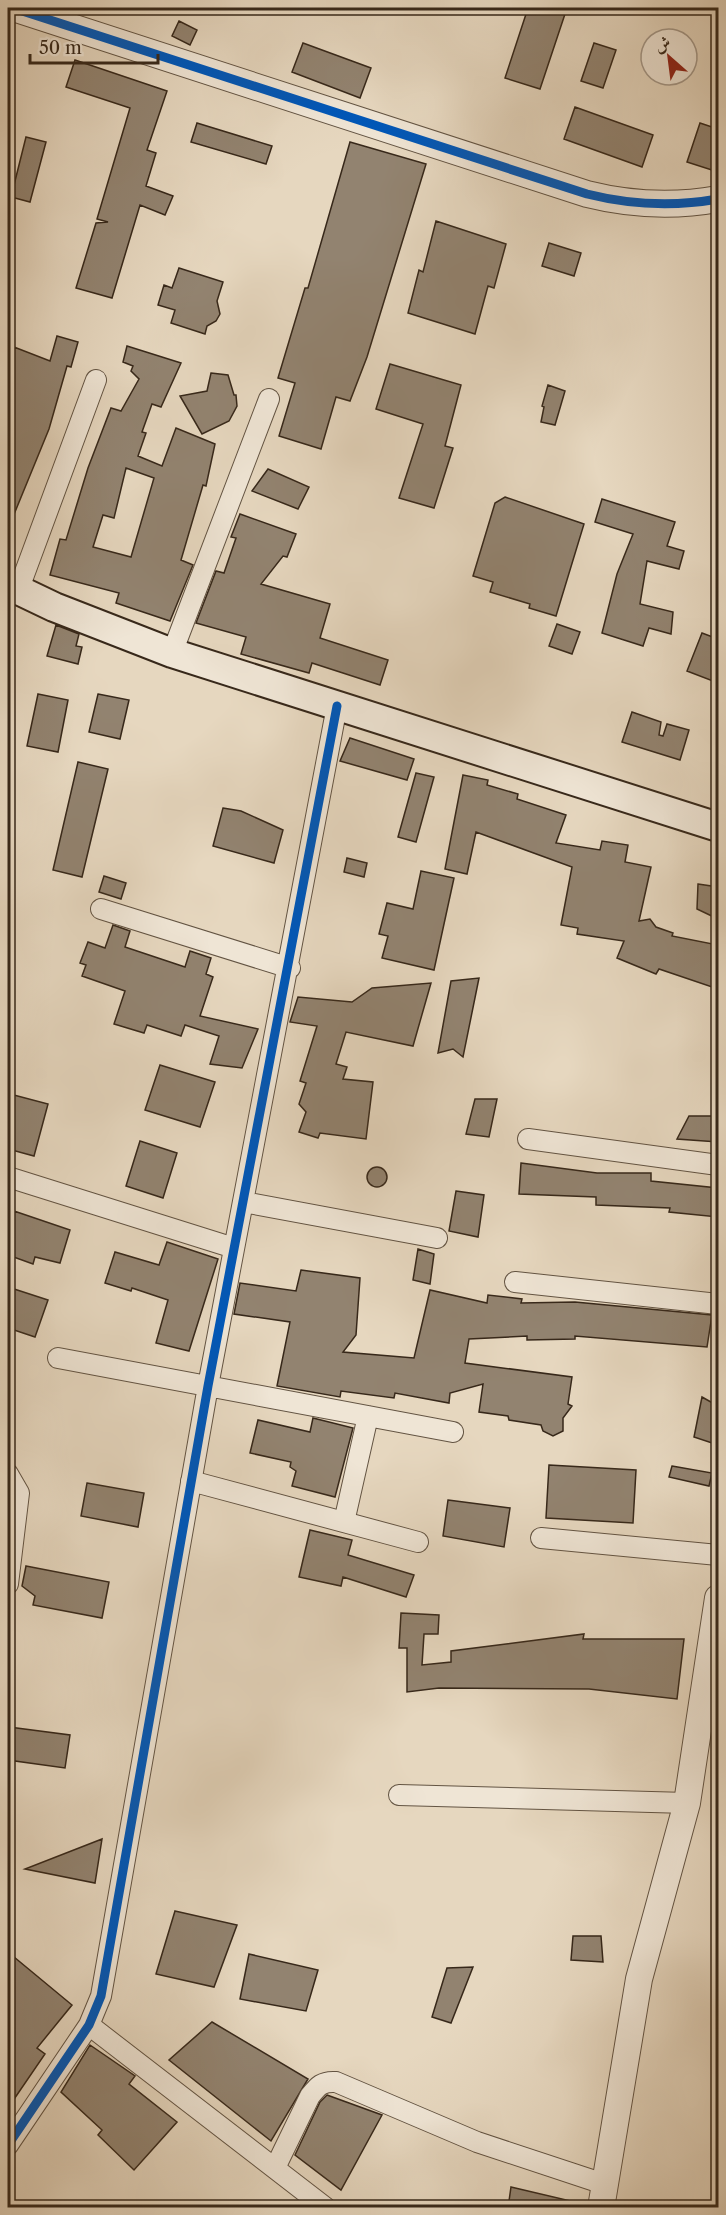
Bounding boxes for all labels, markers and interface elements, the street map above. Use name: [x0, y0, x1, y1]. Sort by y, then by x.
scale bar: [30, 27, 158, 65]
north arrow: [639, 27, 699, 87]
text: ش: [650, 31, 674, 56]
text: 50 m: [39, 37, 82, 59]

